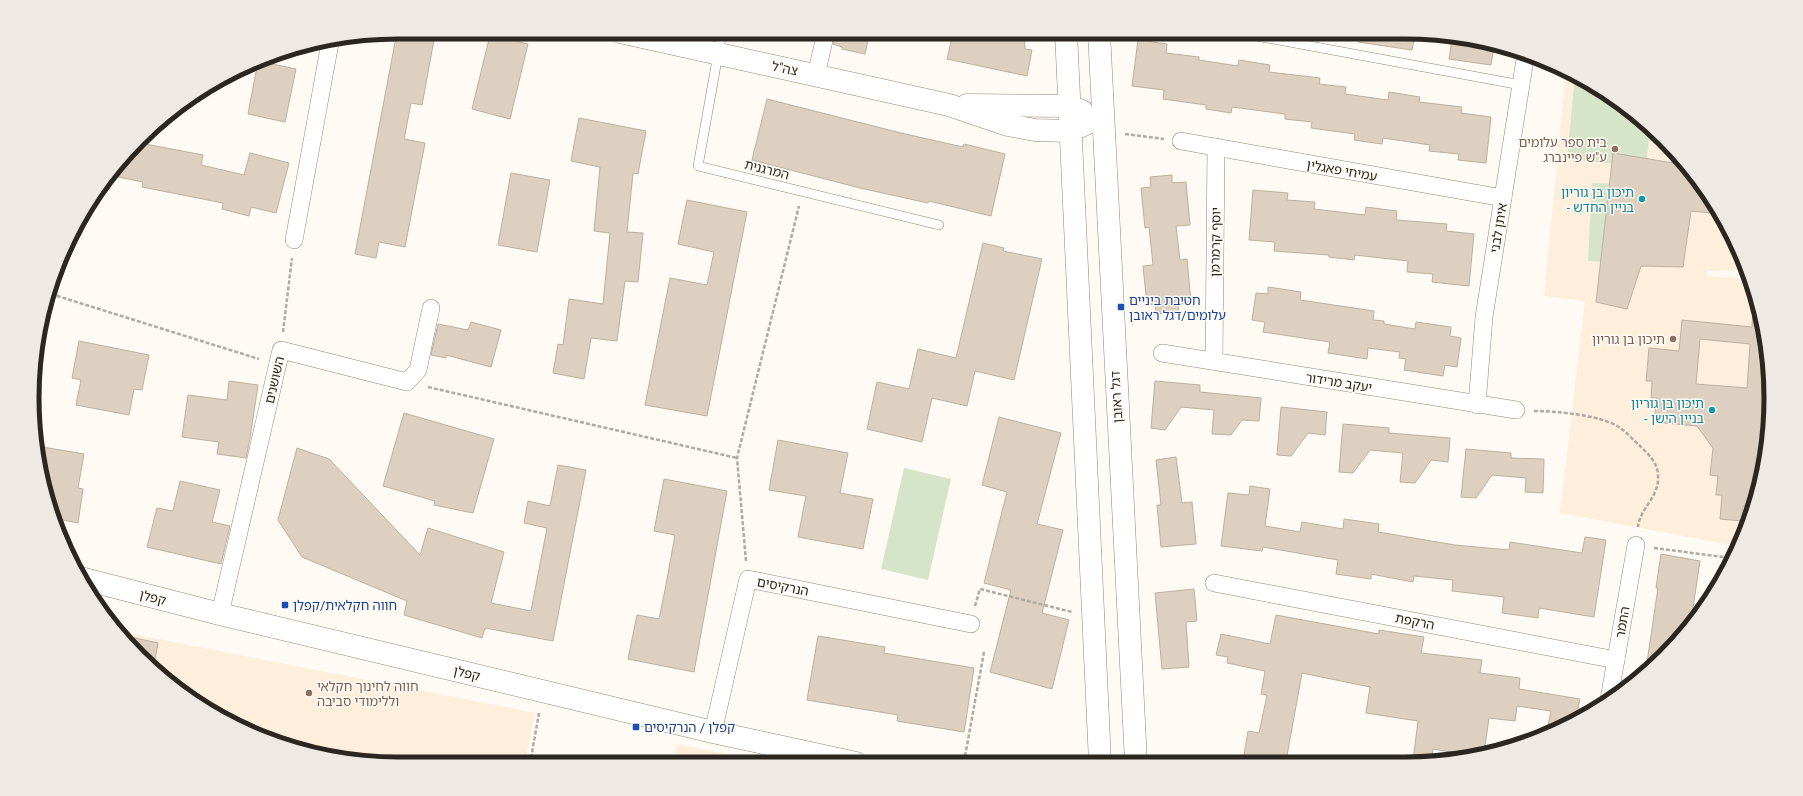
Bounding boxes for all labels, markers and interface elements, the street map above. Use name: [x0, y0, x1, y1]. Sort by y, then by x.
street label: צה"ל: [770, 58, 799, 79]
place label: בית ספר עלומים ע"ש פיינברג: [1519, 135, 1607, 165]
marker: בית ספר עלומים ע"ש פיינברג: [1610, 144, 1620, 154]
street label: המרגנית: [743, 157, 791, 182]
street label: עמיחי פאגלין: [1306, 157, 1379, 184]
place label: תיכון בן גוריון - בניין החדש: [1561, 185, 1634, 215]
marker: תיכון בן גוריון - בניין החדש: [1637, 194, 1647, 204]
street label: איתן לבני: [1487, 202, 1510, 254]
street label: יוסף קרמרמן: [1207, 207, 1224, 277]
place label: חטיבת ביניים עלומים/דגל ראובן: [1129, 293, 1226, 323]
marker: חטיבת ביניים עלומים/דגל ראובן: [1116, 302, 1126, 312]
place label: תיכון בן גוריון: [1592, 332, 1665, 347]
marker: תיכון בן גוריון: [1668, 334, 1678, 344]
street label: השושנים: [262, 355, 287, 405]
street label: דגל ראובן: [1108, 370, 1125, 423]
street label: יעקב מרידור: [1305, 370, 1373, 395]
place label: תיכון בן גוריון - בניין הישן: [1631, 396, 1704, 426]
marker: תיכון בן גוריון - בניין הישן: [1707, 405, 1717, 415]
street label: הנרקיסים: [756, 574, 810, 599]
street label: קפלן: [138, 587, 168, 608]
place label: חווה חקלאית/קפלן: [293, 598, 397, 613]
marker: חווה חקלאית/קפלן: [280, 600, 290, 610]
street label: התמר: [1612, 605, 1633, 639]
street label: הרקפת: [1394, 610, 1436, 633]
street label: קפלן: [452, 663, 482, 684]
place label: חווה לחינוך חקלאי וללימודי סביבה: [317, 679, 419, 709]
marker: חווה לחינוך חקלאי וללימודי סביבה: [304, 688, 314, 698]
place label: קפלן / הנרקיסים: [644, 720, 735, 735]
marker: קפלן / הנרקיסים: [631, 722, 641, 732]

